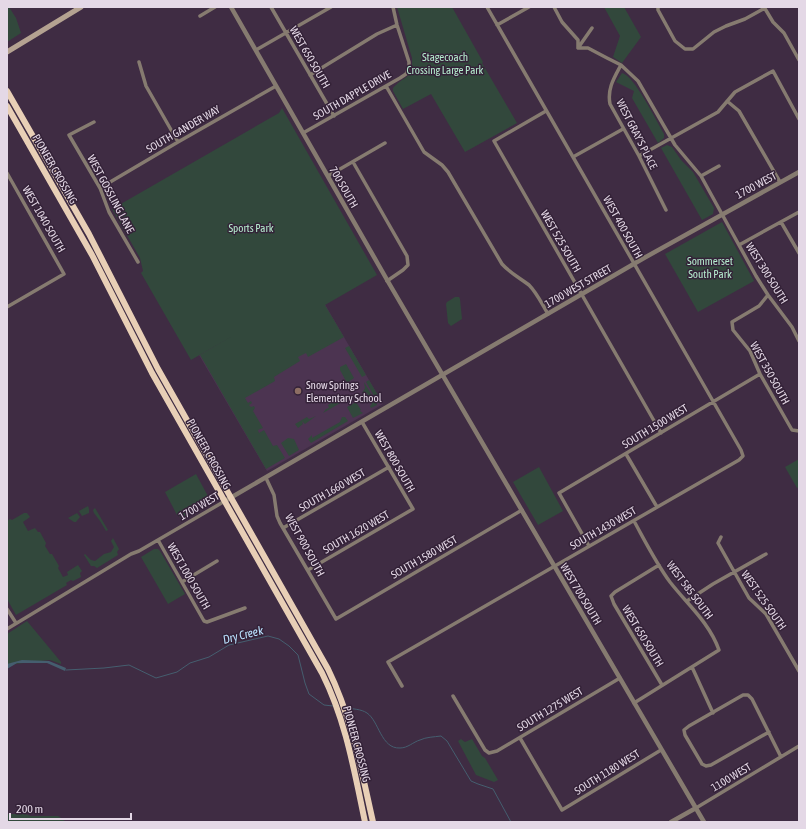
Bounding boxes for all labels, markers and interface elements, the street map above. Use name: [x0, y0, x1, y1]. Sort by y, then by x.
street label: WEST 650 SOUTH: [287, 24, 333, 90]
park label: Stagecoach Crossing Large Park: [407, 51, 484, 76]
street label: SOUTH DAPPLE DRIVE: [311, 68, 393, 122]
street label: WEST GRAY'S PLACE: [614, 97, 660, 171]
street label: SOUTH GANDER WAY: [144, 103, 222, 155]
street label: PIONEER CROSSING: [30, 132, 80, 206]
street label: WEST GOSSLING LANE: [85, 153, 137, 235]
street label: 700 SOUTH: [327, 164, 361, 210]
street label: 1700 WEST: [734, 169, 779, 201]
street label: WEST 1040 SOUTH: [20, 184, 68, 254]
street label: WEST 400 SOUTH: [601, 194, 645, 260]
street label: WEST 525 SOUTH: [538, 208, 584, 274]
park label: Sports Park: [228, 222, 274, 234]
street label: WEST 300 SOUTH: [744, 240, 790, 306]
park label: Sommerset South Park: [687, 255, 733, 280]
street label: 1700 WEST STREET: [543, 262, 614, 310]
street label: WEST 350 SOUTH: [748, 340, 792, 406]
place label: Snow Springs Elementary School: [306, 379, 382, 404]
marker: Snow Springs Elementary School: [293, 386, 303, 396]
street label: SOUTH 1500 WEST: [620, 402, 690, 450]
street label: PIONEER CROSSING: [185, 417, 233, 491]
street label: WEST 800 SOUTH: [372, 428, 418, 494]
street label: SOUTH 1660 WEST: [297, 466, 367, 514]
street label: 1700 WEST: [177, 490, 221, 522]
street label: SOUTH 1430 WEST: [568, 504, 638, 552]
street label: SOUTH 1620 WEST: [321, 508, 391, 556]
street label: WEST 900 SOUTH: [283, 512, 327, 578]
street label: SOUTH 1580 WEST: [389, 533, 459, 581]
street label: WEST 1000 SOUTH: [165, 541, 213, 611]
street label: WEST 585 SOUTH: [664, 559, 716, 621]
street label: WEST 700 SOUTH: [558, 561, 604, 627]
street label: WEST 525 SOUTH: [739, 568, 789, 632]
street label: WEST 650 SOUTH: [620, 603, 666, 669]
water label: Dry Creek: [221, 623, 265, 647]
street label: SOUTH 1275 WEST: [515, 685, 585, 733]
street label: PIONEER CROSSING: [341, 704, 373, 784]
street label: SOUTH 1180 WEST: [572, 747, 642, 797]
street label: 1100 WEST: [709, 760, 753, 794]
scale bar: [10, 795, 131, 821]
text: 200 m: [16, 802, 43, 816]

